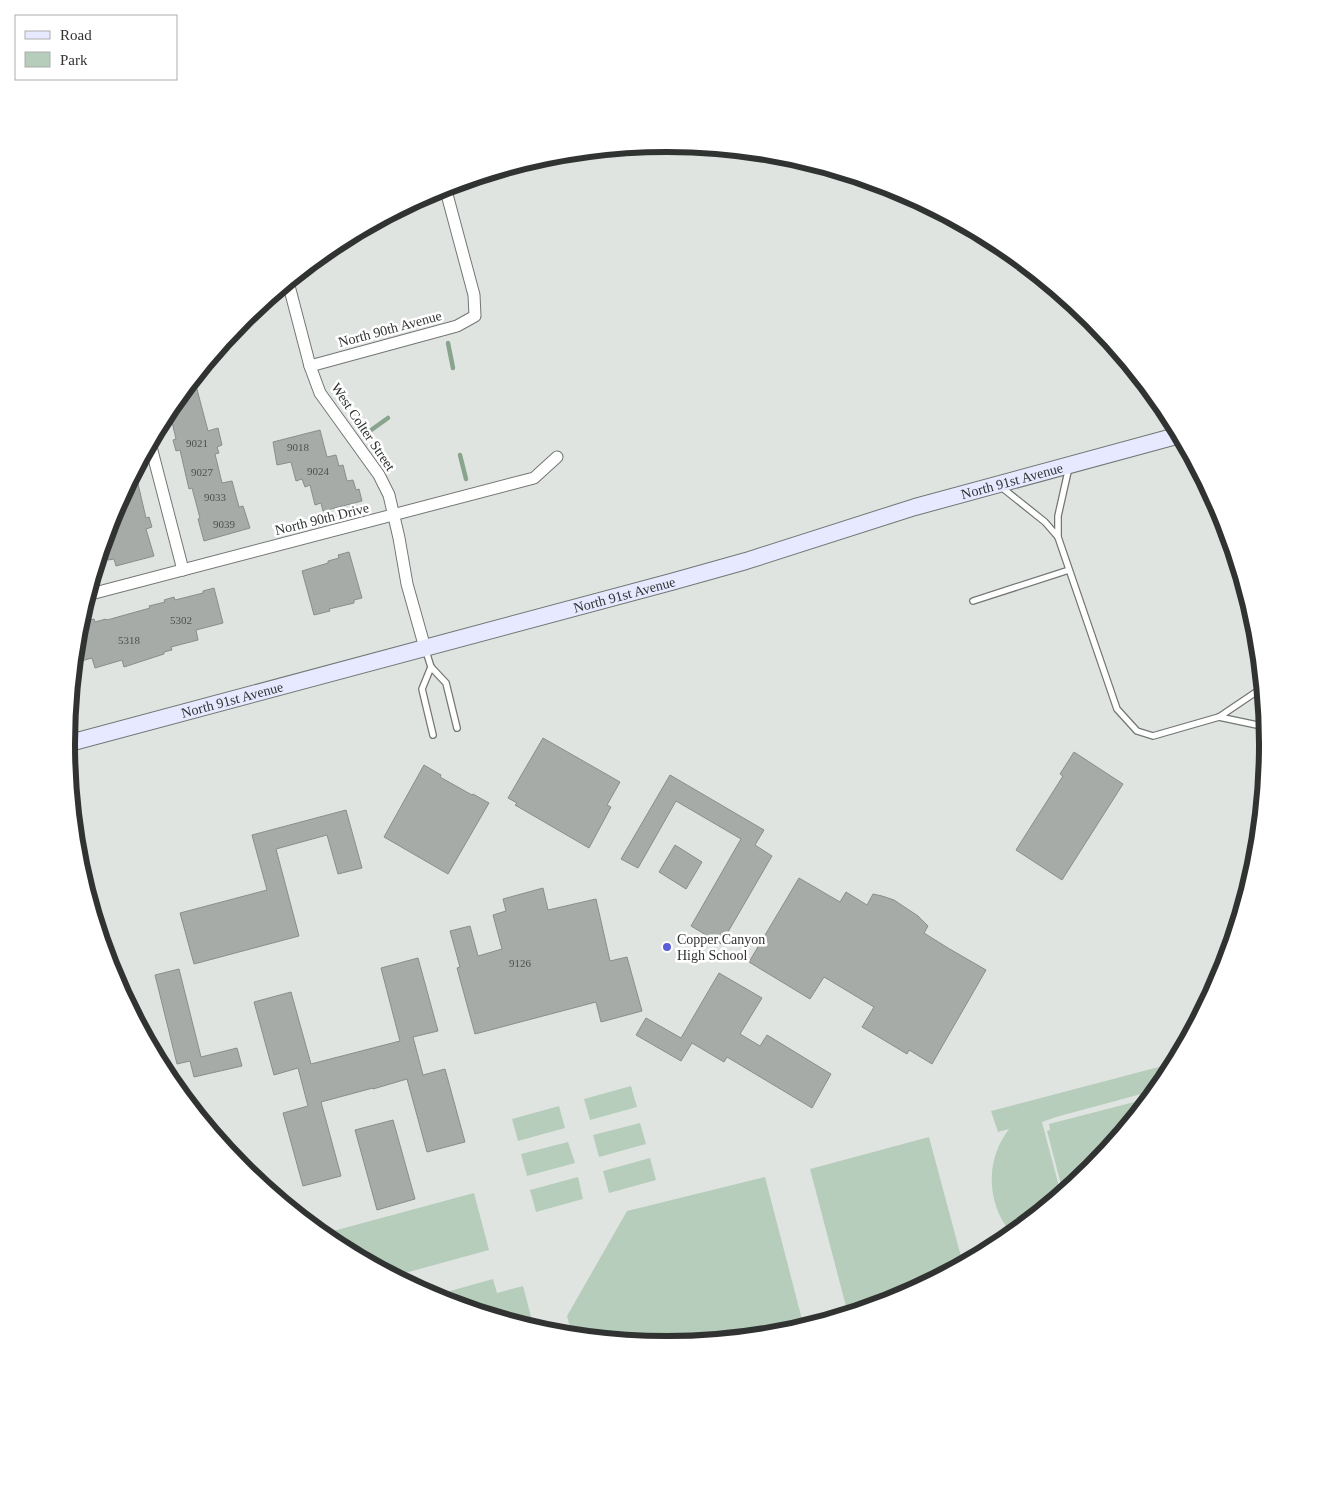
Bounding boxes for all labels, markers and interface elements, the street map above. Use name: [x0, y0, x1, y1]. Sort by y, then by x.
legend: [15, 15, 178, 80]
text: Road: [60, 27, 92, 43]
text: Park: [60, 52, 88, 68]
street label: North 90th Avenue: [337, 308, 443, 350]
street label: West Colter Street: [328, 380, 398, 474]
house number: 9021: [186, 437, 208, 449]
house number: 9018: [287, 441, 310, 453]
street label: North 91st Avenue: [959, 460, 1064, 502]
house number: 9024: [307, 465, 330, 477]
house number: 9027: [191, 466, 214, 478]
house number: 9033: [204, 491, 227, 503]
street label: North 90th Drive: [273, 500, 371, 538]
house number: 9039: [213, 518, 236, 530]
street label: North 91st Avenue: [572, 574, 677, 615]
house number: 5302: [170, 614, 192, 626]
house number: 5318: [118, 634, 141, 646]
street label: North 91st Avenue: [180, 679, 285, 720]
place label: Copper Canyon High School: [677, 932, 765, 963]
marker: Copper Canyon High School: [661, 941, 673, 953]
house number: 9126: [509, 957, 532, 969]

